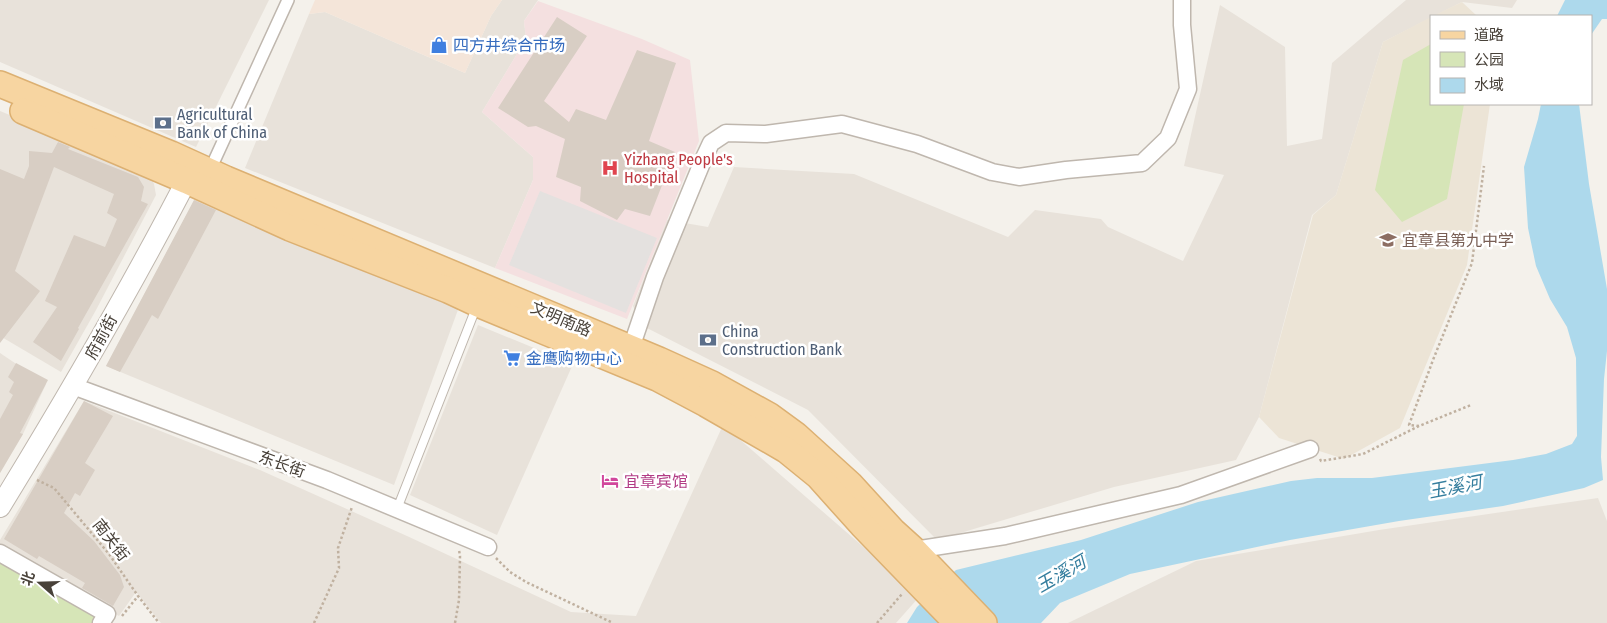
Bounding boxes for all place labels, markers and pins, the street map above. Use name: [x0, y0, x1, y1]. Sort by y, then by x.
shop icon: 四方井综合市场: [429, 35, 449, 55]
place label: 四方井综合市场: [453, 36, 565, 55]
place label: Agricultural Bank of China: [177, 105, 267, 142]
bank icon: Agricultural Bank of China: [153, 113, 173, 133]
place label: Yizhang People's Hospital: [624, 150, 733, 187]
hospital icon: Yizhang People's Hospital: [600, 158, 620, 178]
school or university icon: 宜章县第九中学: [1378, 230, 1398, 250]
place label: 宜章县第九中学: [1402, 231, 1514, 250]
place label: China Construction Bank: [722, 322, 842, 359]
bank icon: China Construction Bank: [698, 330, 718, 350]
supermarket icon: 金鹰购物中心: [502, 348, 522, 368]
place label: 金鹰购物中心: [526, 349, 622, 368]
hotel icon: 宜章宾馆: [600, 471, 620, 491]
place label: 宜章宾馆: [624, 472, 688, 491]

